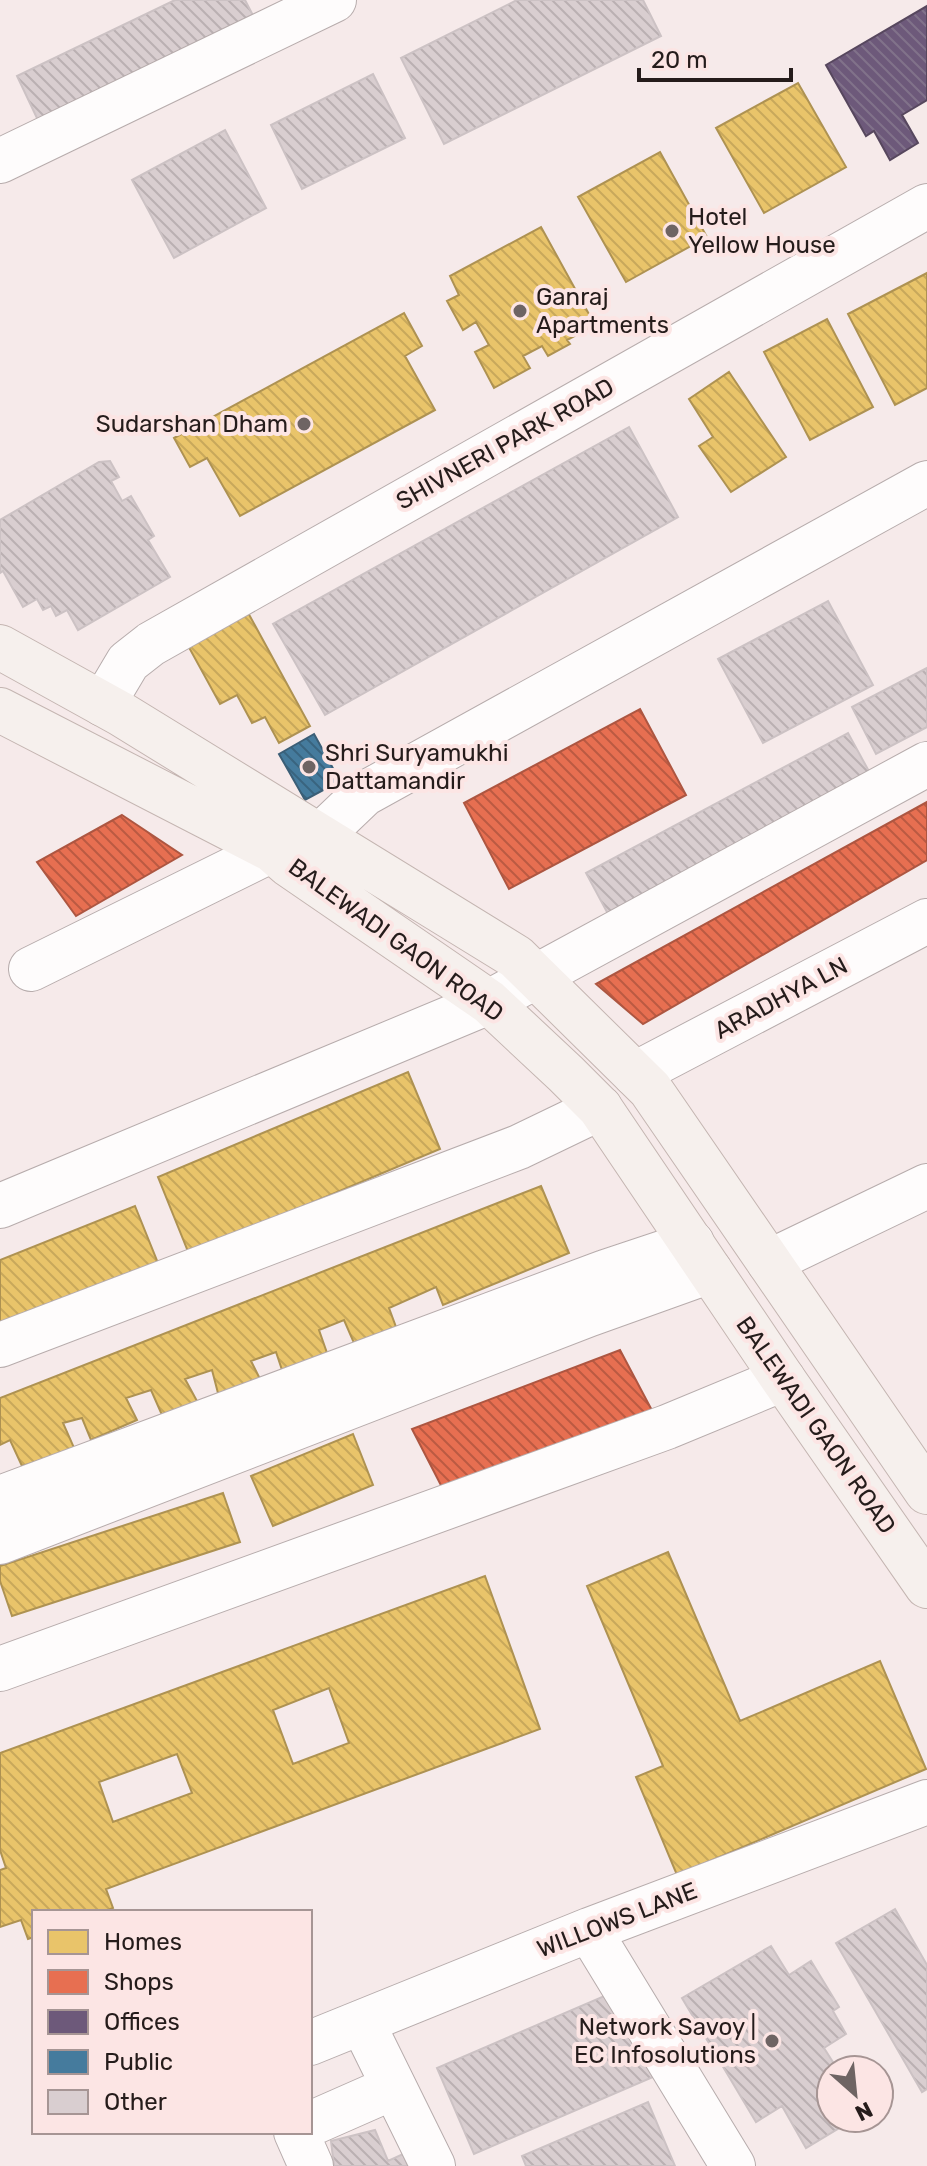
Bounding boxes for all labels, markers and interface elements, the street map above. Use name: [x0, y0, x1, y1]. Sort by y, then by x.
scale bar: [639, 32, 791, 82]
text: 20 m: [651, 46, 708, 74]
place label: Hotel Yellow House: [688, 203, 836, 259]
marker: Hotel Yellow House: [663, 222, 681, 240]
place label: Ganraj Apartments: [536, 283, 669, 339]
marker: Ganraj Apartments: [511, 302, 529, 320]
street label: SHIVNERI PARK ROAD: [391, 373, 619, 515]
place label: Sudarshan Dham: [96, 410, 288, 438]
marker: Sudarshan Dham: [295, 415, 313, 433]
place label: Shri Suryamukhi Dattamandir: [325, 739, 508, 795]
marker: Shri Suryamukhi Dattamandir: [300, 758, 318, 776]
street label: BALEWADI GAON ROAD: [283, 853, 509, 1027]
street label: ARADHYA LN: [710, 951, 852, 1045]
street label: BALEWADI GAON ROAD: [730, 1311, 902, 1539]
street label: WILLOWS LANE: [533, 1877, 701, 1963]
legend: [32, 1910, 312, 2134]
text: Homes: [104, 1928, 182, 1956]
text: Shops: [104, 1968, 174, 1996]
text: Offices: [104, 2008, 180, 2036]
place label: Network Savoy | EC Infosolutions: [574, 2013, 756, 2069]
marker: Network Savoy | EC Infosolutions: [763, 2032, 781, 2050]
text: Public: [104, 2048, 173, 2076]
north arrow: [815, 2054, 895, 2134]
text: Other: [104, 2088, 167, 2116]
text: N: [851, 2096, 877, 2127]

